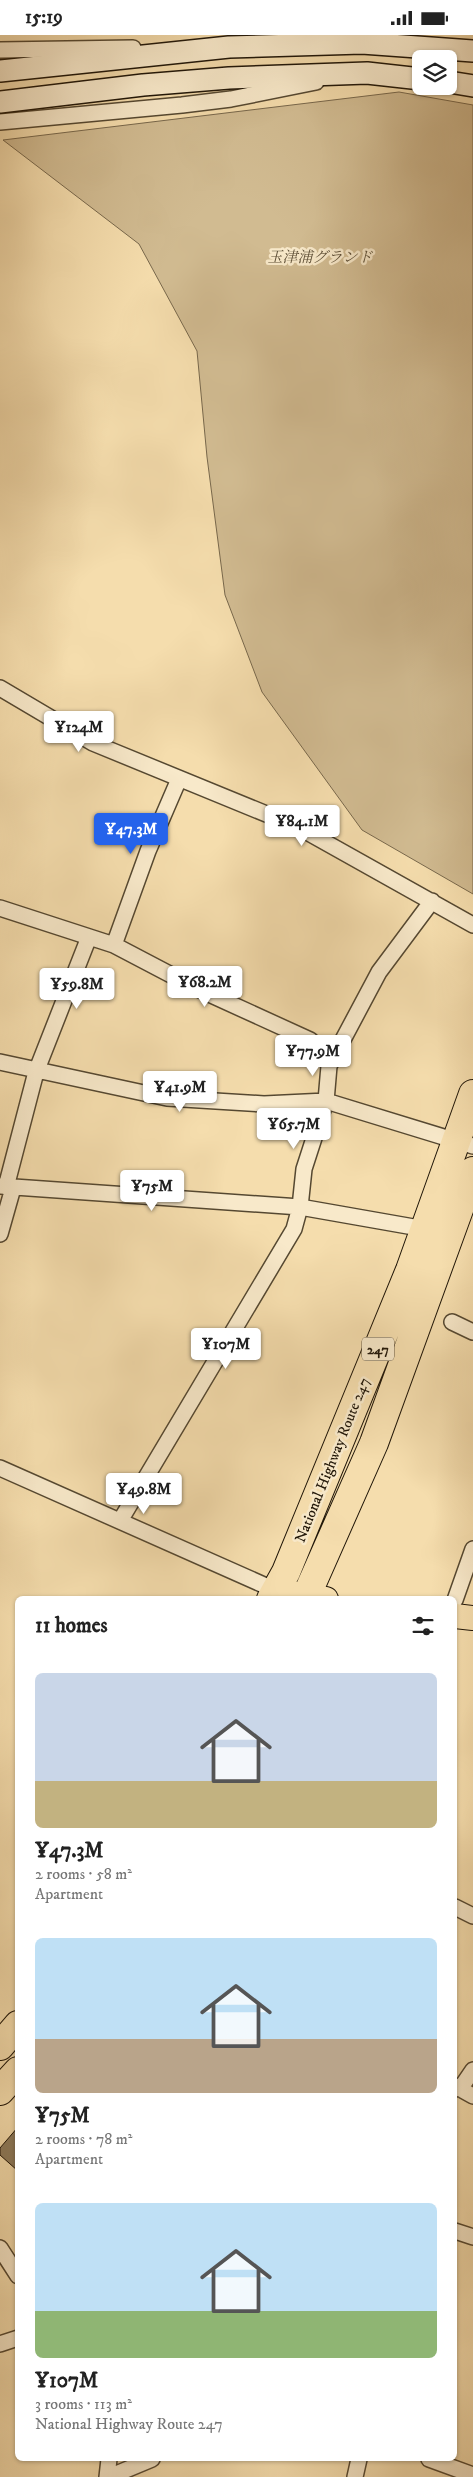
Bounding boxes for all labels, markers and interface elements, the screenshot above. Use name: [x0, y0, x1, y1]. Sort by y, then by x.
text: 15:19: [25, 6, 63, 29]
map controls: [412, 50, 457, 95]
button: layers: [412, 50, 457, 95]
park label: 玉津浦グランド: [267, 248, 373, 267]
pin: ¥124M: [44, 711, 114, 753]
text: ¥124M: [55, 717, 103, 737]
pin: ¥84.1M: [261, 805, 343, 847]
text: ¥84.1M: [276, 811, 328, 831]
pin: ¥47.3M: [90, 813, 172, 855]
text: ¥47.3M: [105, 819, 157, 839]
pin: ¥68.2M: [164, 965, 246, 1008]
pin: ¥59.8M: [36, 967, 118, 1010]
text: ¥68.2M: [178, 972, 232, 992]
text: ¥59.8M: [50, 974, 104, 994]
pin: ¥77.9M: [272, 1035, 354, 1077]
text: ¥77.9M: [286, 1041, 340, 1061]
pin: ¥41.9M: [139, 1071, 221, 1113]
text: ¥41.9M: [154, 1077, 206, 1097]
pin: ¥65.7M: [253, 1107, 335, 1150]
text: ¥65.7M: [268, 1114, 320, 1134]
pin: ¥75M: [122, 1169, 182, 1212]
text: ¥75M: [131, 1176, 173, 1196]
pin: ¥107M: [191, 1327, 261, 1370]
text: ¥107M: [202, 1334, 250, 1354]
road number: 247: [362, 1337, 394, 1361]
street label: National Highway Route 247: [291, 1375, 374, 1545]
pin: ¥49.8M: [103, 1473, 185, 1515]
text: ¥49.8M: [117, 1479, 171, 1499]
icon: filters: [409, 1612, 437, 1640]
text: 11 homes: [35, 1613, 108, 1639]
icon: home: [191, 1706, 281, 1796]
text: ¥47.3M: [35, 1838, 103, 1864]
text: 2 rooms · 58 m²: [35, 1864, 132, 1884]
text: Apartment: [35, 1884, 103, 1904]
icon: home: [191, 1971, 281, 2061]
text: ¥75M: [35, 2103, 90, 2129]
text: 2 rooms · 78 m²: [35, 2129, 132, 2149]
text: Apartment: [35, 2149, 103, 2169]
icon: home: [191, 2236, 281, 2326]
text: ¥107M: [35, 2368, 98, 2394]
text: 3 rooms · 113 m²: [35, 2394, 132, 2414]
text: National Highway Route 247: [35, 2414, 223, 2434]

